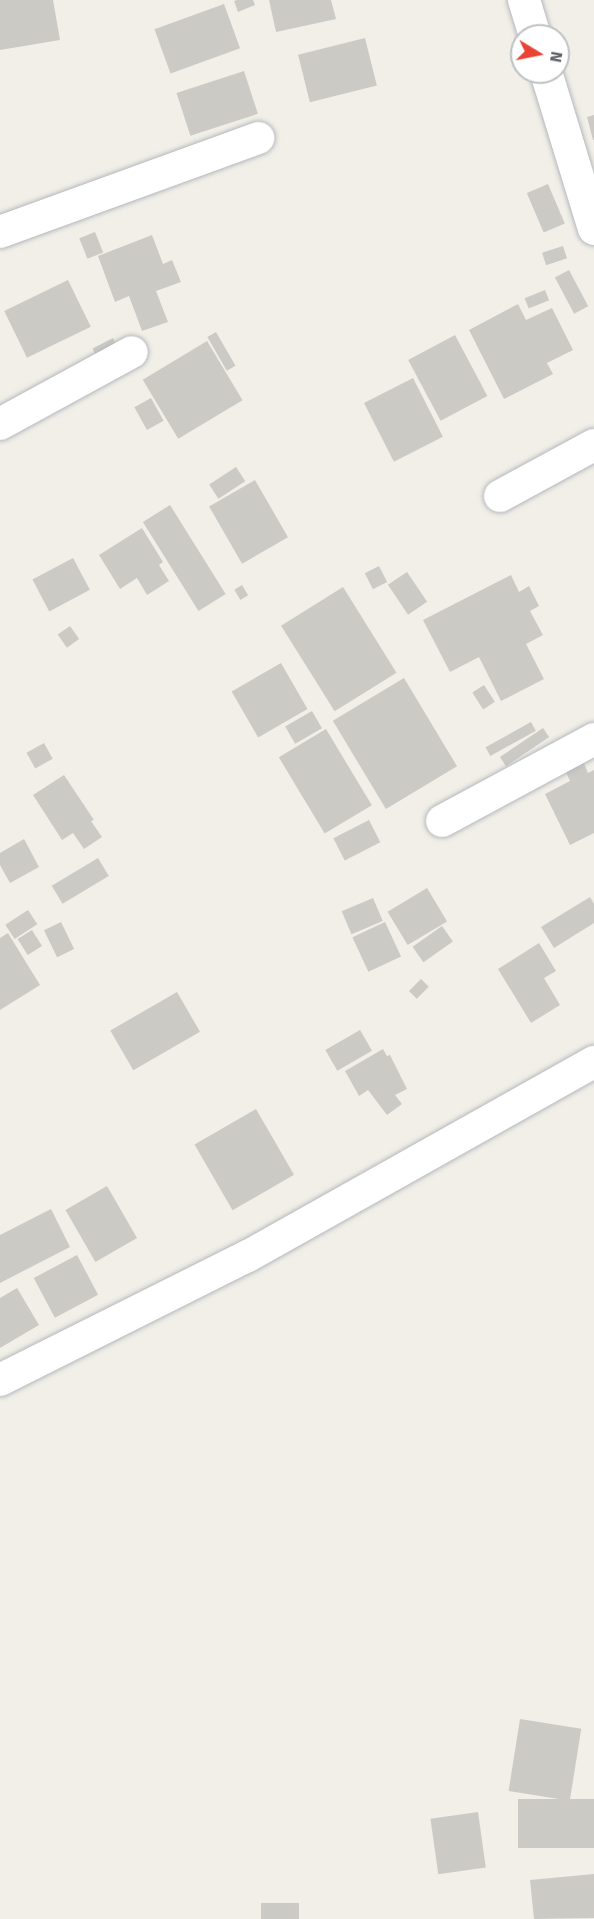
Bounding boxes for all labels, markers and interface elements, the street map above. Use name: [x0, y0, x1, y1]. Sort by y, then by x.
north arrow: [510, 24, 570, 84]
text: N: [546, 50, 567, 64]

